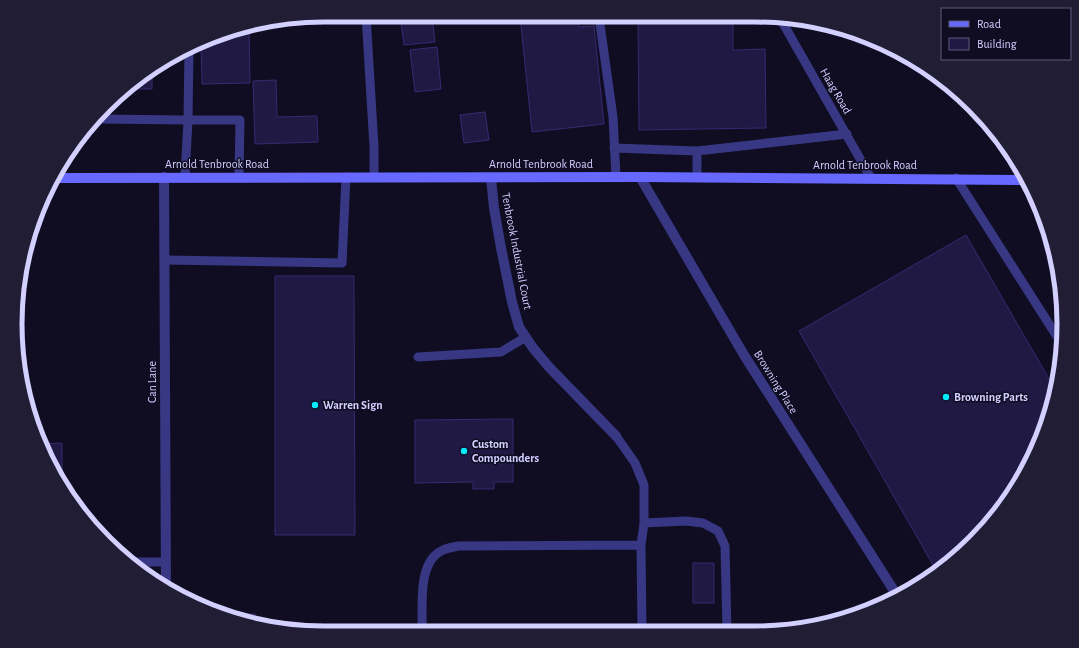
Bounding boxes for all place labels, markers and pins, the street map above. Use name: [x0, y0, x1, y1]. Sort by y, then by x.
place label: Browning Parts: [954, 391, 1028, 403]
marker: Browning Parts: [941, 392, 951, 402]
place label: Warren Sign: [323, 399, 383, 411]
marker: Warren Sign: [310, 400, 320, 410]
place label: Custom Compounders: [472, 438, 539, 464]
marker: Custom Compounders: [459, 446, 469, 456]

